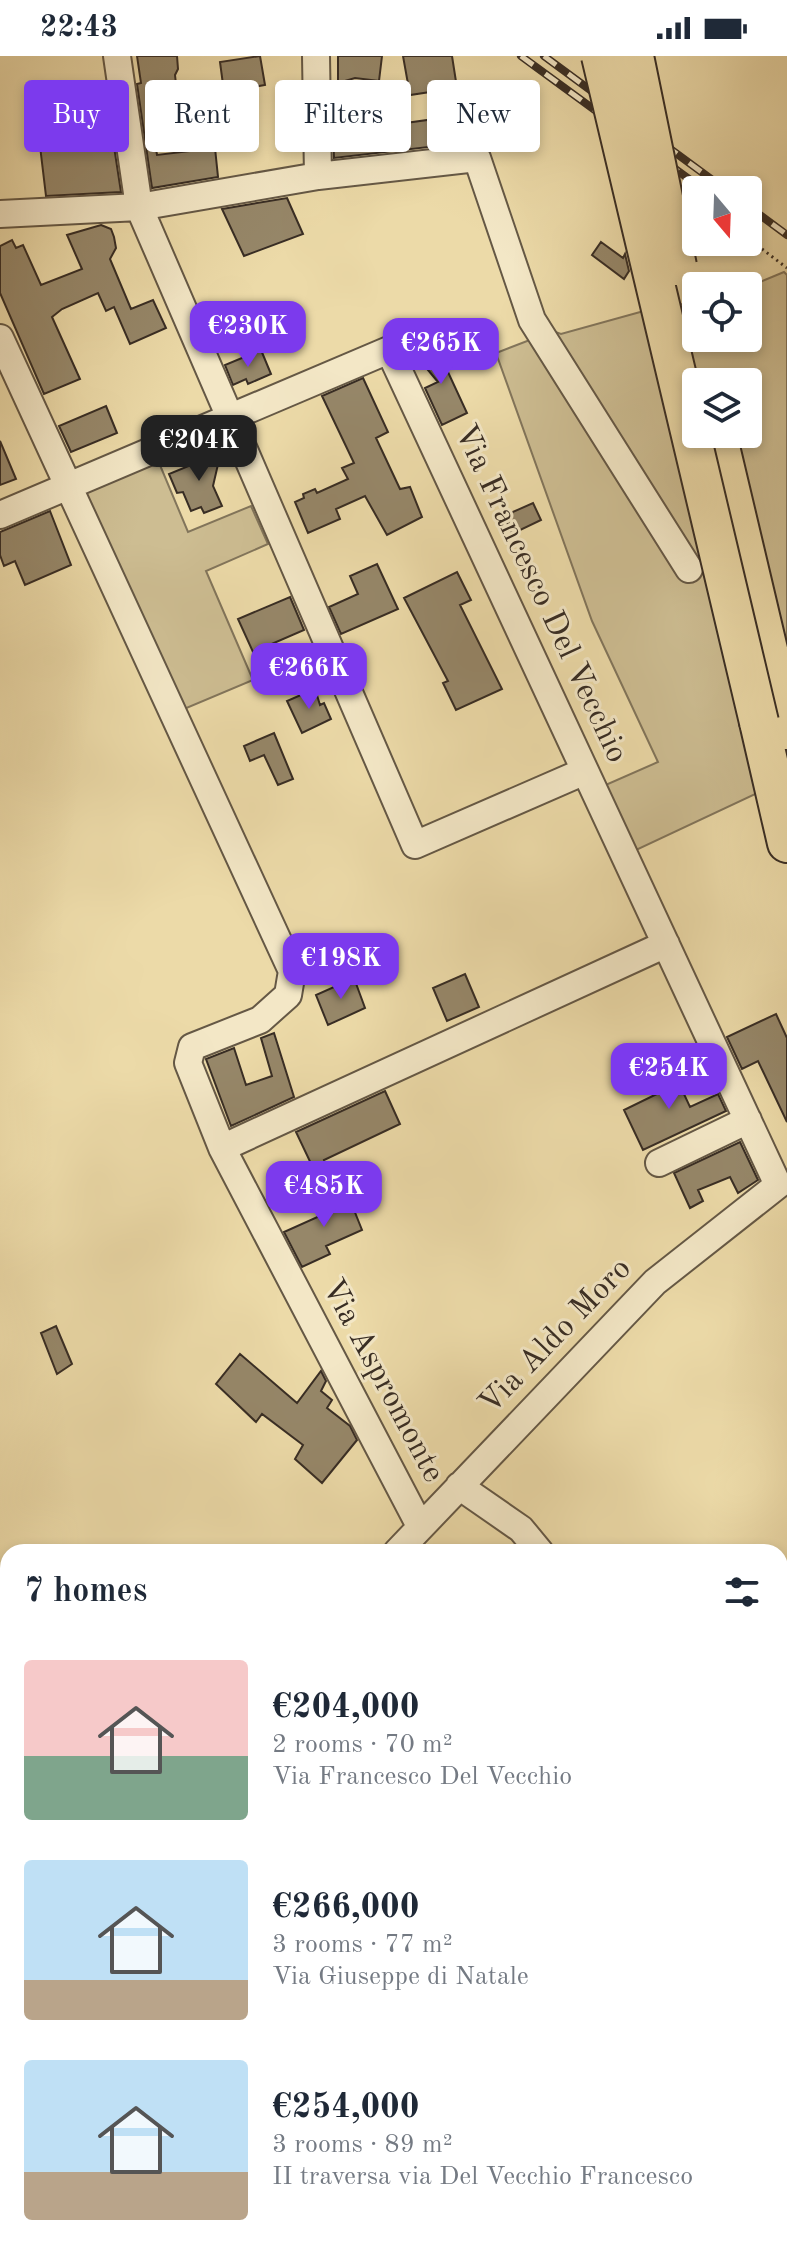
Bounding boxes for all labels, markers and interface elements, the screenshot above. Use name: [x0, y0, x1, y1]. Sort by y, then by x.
text: 22:43: [40, 13, 118, 43]
chip: Buy: [24, 80, 129, 152]
chip: Rent: [145, 80, 259, 152]
chip: Filters: [275, 80, 411, 152]
chip: New: [427, 80, 540, 152]
north arrow: [682, 176, 762, 256]
map controls: [682, 176, 762, 448]
button: locate: [682, 272, 762, 352]
pin: €230K: [192, 301, 304, 369]
text: €230K: [208, 314, 288, 340]
pin: €265K: [385, 318, 497, 386]
text: €265K: [401, 331, 481, 357]
button: layers: [682, 368, 762, 448]
pin: €204K: [143, 415, 255, 483]
street label: Via Francesco Del Vecchio: [447, 420, 633, 768]
text: €204K: [159, 428, 239, 454]
pin: €266K: [253, 643, 365, 711]
text: €266K: [269, 656, 349, 682]
pin: €198K: [285, 933, 397, 1001]
text: €198K: [301, 946, 381, 972]
pin: €254K: [613, 1043, 725, 1111]
text: €254K: [629, 1056, 709, 1082]
pin: €485K: [268, 1161, 380, 1229]
text: €485K: [284, 1174, 364, 1200]
street label: Via Aldo Moro: [474, 1253, 638, 1421]
street label: Via Aspromonte: [315, 1274, 449, 1488]
icon: filters: [720, 1570, 764, 1614]
text: 7 homes: [24, 1575, 147, 1609]
text: €204,000: [272, 1691, 420, 1725]
icon: home: [88, 1692, 184, 1788]
text: 2 rooms · 70 m²: [272, 1732, 453, 1758]
text: Via Francesco Del Vecchio: [272, 1764, 572, 1790]
text: €266,000: [272, 1891, 420, 1925]
icon: home: [88, 1892, 184, 1988]
text: 3 rooms · 77 m²: [272, 1932, 453, 1958]
text: Via Giuseppe di Natale: [272, 1964, 529, 1990]
text: €254,000: [272, 2091, 420, 2125]
icon: home: [88, 2092, 184, 2188]
text: 3 rooms · 89 m²: [272, 2132, 453, 2158]
text: II traversa via Del Vecchio Francesco: [272, 2164, 693, 2190]

